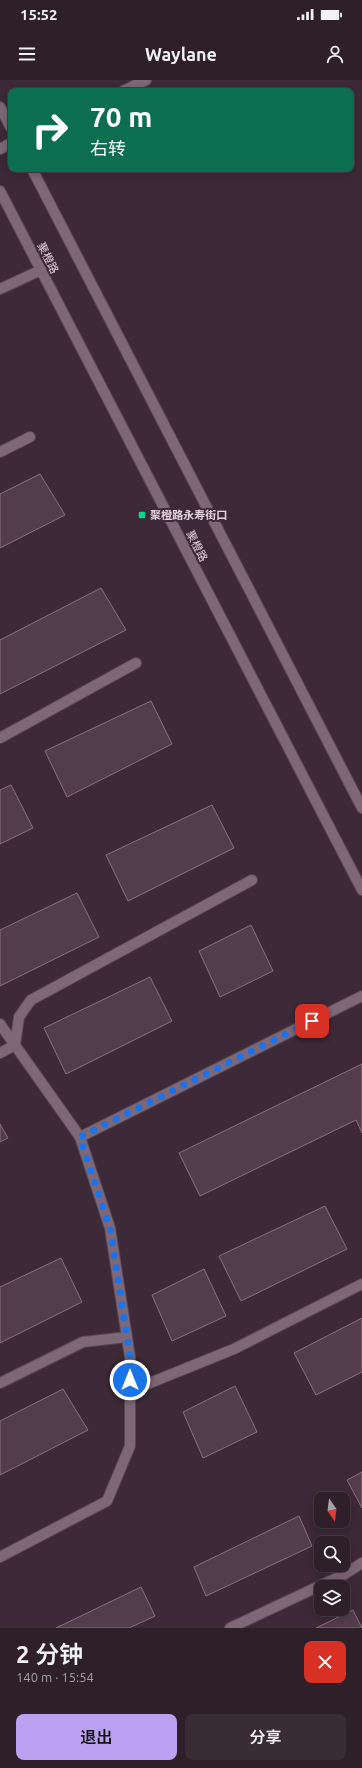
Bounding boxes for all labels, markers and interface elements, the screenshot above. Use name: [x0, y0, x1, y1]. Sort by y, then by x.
text: 15:52: [20, 6, 58, 23]
icon: menu: [16, 43, 38, 65]
icon: person: [324, 43, 346, 65]
text: Waylane: [145, 44, 217, 64]
text: 70 m: [90, 101, 152, 132]
icon: right: [24, 104, 76, 156]
text: 右转: [90, 138, 126, 158]
street label: 聚橙路: [35, 241, 61, 275]
place label: 聚橙路永寿街口: [150, 509, 227, 521]
marker: 聚橙路永寿街口: [137, 510, 147, 520]
street label: 聚橙路: [184, 529, 210, 563]
pin: [295, 1004, 329, 1038]
icon: arrive: [301, 1010, 323, 1032]
position arrow: [109, 1359, 151, 1401]
north arrow: [314, 1492, 350, 1528]
map controls: [314, 1492, 350, 1616]
button: search: [314, 1536, 350, 1572]
button: layers: [314, 1580, 350, 1616]
text: 2 分钟: [16, 1641, 83, 1668]
button: close: [304, 1641, 346, 1683]
text: 140 m · 15:54: [16, 1670, 94, 1684]
button: 退出: [16, 1714, 177, 1760]
button: 分享: [185, 1714, 346, 1760]

